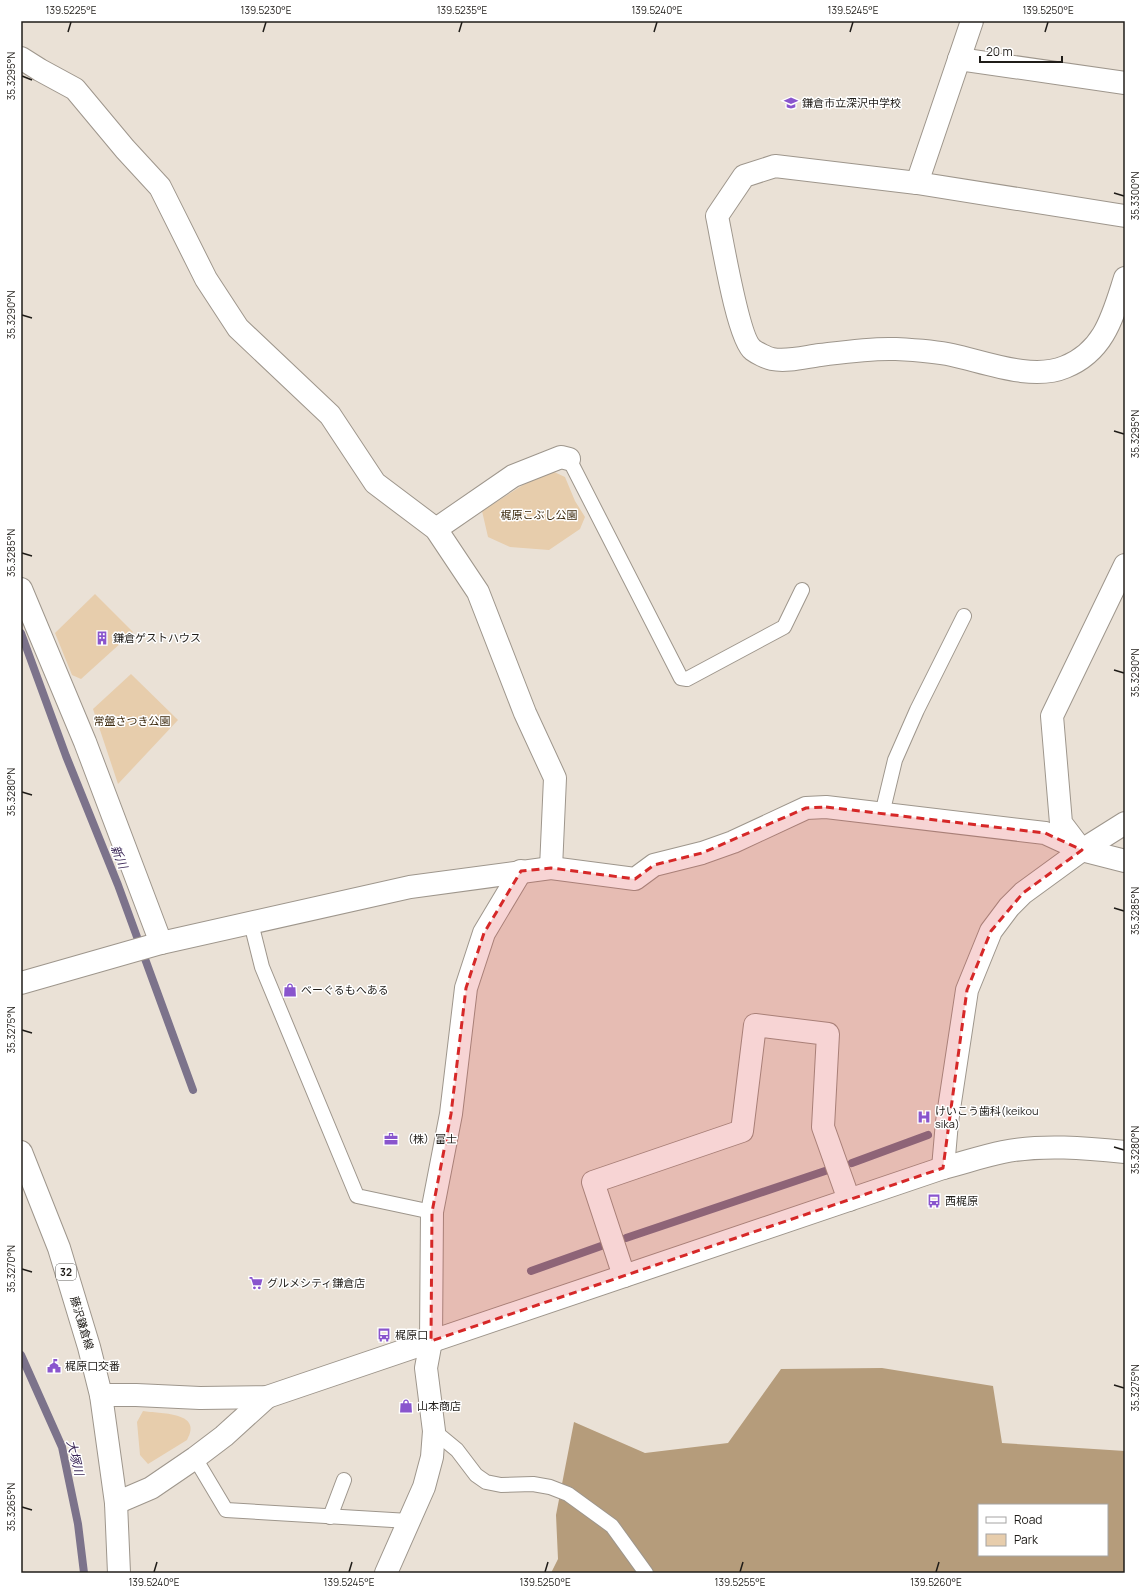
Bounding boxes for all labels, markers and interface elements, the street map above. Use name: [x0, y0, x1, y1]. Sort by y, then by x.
text: 139.5225°E: [46, 3, 97, 17]
text: 139.5230°E: [241, 3, 292, 17]
text: 139.5235°E: [437, 3, 488, 17]
text: 139.5240°E: [631, 3, 683, 17]
text: 139.5245°E: [828, 3, 879, 17]
text: 139.5250°E: [1022, 3, 1074, 17]
scale bar: [980, 38, 1062, 64]
text: 20 m: [986, 43, 1013, 60]
text: 35.3295°N: [4, 52, 18, 100]
school or university icon: 鎌倉市立深沢中学校: [783, 95, 799, 111]
place label: 鎌倉市立深沢中学校: [802, 95, 901, 110]
text: 35.3300°N: [1128, 172, 1142, 220]
text: 35.3290°N: [4, 290, 18, 339]
text: 35.3295°N: [1128, 410, 1142, 458]
park label: 梶原こぶし公園: [501, 507, 578, 522]
text: 35.3285°N: [4, 529, 18, 577]
building icon: 鎌倉ゲストハウス: [94, 630, 110, 646]
place label: 鎌倉ゲストハウス: [113, 630, 201, 645]
text: 35.3290°N: [1128, 648, 1142, 697]
park label: 常盤さつき公園: [94, 713, 171, 728]
text: 35.3280°N: [4, 768, 18, 816]
water label: 新川: [107, 842, 133, 873]
text: 35.3285°N: [1128, 887, 1142, 935]
shop icon: べーぐるもへある: [282, 982, 298, 998]
place label: べーぐるもへある: [301, 982, 389, 997]
text: 35.3275°N: [4, 1006, 18, 1054]
place label: けいこう歯科(keikou sika): [935, 1103, 1038, 1131]
hospital icon: けいこう歯科(keikou sika): [916, 1109, 932, 1125]
text: 35.3280°N: [1128, 1126, 1142, 1174]
office icon: （株）富士: [383, 1131, 399, 1147]
place label: （株）富士: [402, 1131, 457, 1146]
bus stop icon: 西梶原: [926, 1193, 942, 1209]
place label: 西梶原: [945, 1193, 978, 1208]
text: 35.3270°N: [4, 1245, 18, 1293]
road number: 32: [56, 1264, 76, 1280]
supermarket icon: グルメシティ鎌倉店: [248, 1275, 264, 1291]
place label: グルメシティ鎌倉店: [267, 1275, 365, 1290]
street label: 藤沢鎌倉線: [67, 1294, 98, 1351]
bus stop icon: 梶原口: [376, 1327, 392, 1343]
place label: 梶原口: [395, 1327, 428, 1342]
public building icon: 梶原口交番: [46, 1358, 62, 1374]
place label: 梶原口交番: [65, 1358, 120, 1373]
text: 35.3275°N: [1128, 1364, 1142, 1412]
shop icon: 山本商店: [398, 1398, 414, 1414]
place label: 山本商店: [417, 1398, 461, 1413]
water label: 大塚川: [63, 1438, 89, 1479]
text: 35.3265°N: [4, 1483, 18, 1531]
legend: [978, 1504, 1108, 1556]
text: Road: [1014, 1511, 1042, 1528]
text: Park: [1014, 1531, 1039, 1548]
text: 139.5240°E: [128, 1575, 180, 1589]
text: 139.5245°E: [324, 1575, 375, 1589]
text: 139.5250°E: [519, 1575, 571, 1589]
text: 139.5255°E: [715, 1575, 766, 1589]
text: 139.5260°E: [910, 1575, 962, 1589]

